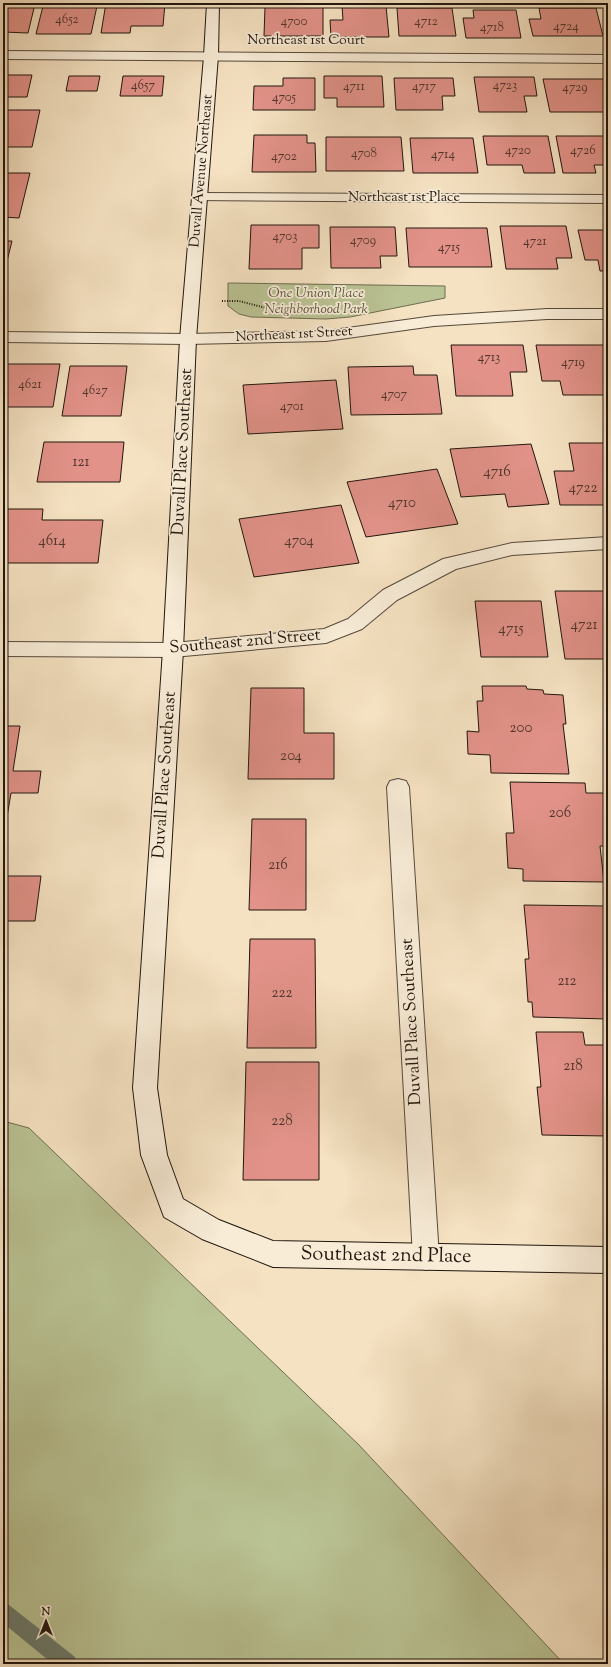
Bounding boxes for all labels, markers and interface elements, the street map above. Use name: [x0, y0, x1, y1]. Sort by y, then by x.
house number: 4652: [55, 11, 79, 29]
house number: 4700: [281, 13, 307, 31]
house number: 4712: [414, 13, 438, 31]
house number: 4724: [553, 18, 579, 36]
house number: 4718: [480, 19, 504, 37]
street label: Northeast 1st Court: [247, 31, 365, 51]
house number: 4657: [131, 77, 155, 95]
house number: 4723: [493, 77, 517, 95]
house number: 4711: [343, 78, 366, 96]
house number: 4717: [412, 78, 436, 96]
house number: 4729: [562, 79, 588, 97]
house number: 4705: [272, 89, 297, 107]
street label: Duvall Avenue Northeast: [185, 93, 219, 248]
house number: 4720: [505, 142, 531, 160]
house number: 4726: [570, 142, 596, 160]
house number: 4708: [351, 145, 377, 163]
house number: 4714: [431, 146, 455, 164]
house number: 4702: [271, 148, 297, 166]
street label: Northeast 1st Place: [348, 188, 460, 208]
house number: 4703: [273, 228, 297, 246]
house number: 4709: [350, 232, 376, 250]
house number: 4721: [523, 233, 547, 251]
house number: 4715: [438, 239, 461, 257]
park label: One Union Place Neighborhood Park: [264, 284, 369, 320]
street label: Northeast 1st Street: [235, 322, 353, 348]
house number: 4713: [478, 349, 500, 367]
house number: 4719: [561, 354, 585, 372]
street label: Duvall Place Southeast: [167, 368, 199, 536]
house number: 4621: [18, 376, 42, 394]
house number: 4627: [82, 382, 108, 400]
house number: 4707: [381, 386, 408, 404]
house number: 4701: [280, 398, 305, 416]
house number: 121: [72, 452, 90, 473]
house number: 4716: [483, 462, 511, 483]
house number: 4722: [569, 478, 597, 499]
house number: 4710: [388, 493, 416, 514]
house number: 4614: [38, 531, 66, 552]
house number: 4704: [284, 531, 314, 552]
house number: 4721: [570, 615, 598, 636]
house number: 4715: [498, 619, 524, 640]
street label: Southeast 2nd Street: [168, 623, 322, 661]
street label: Duvall Place Southeast: [147, 691, 183, 859]
house number: 200: [510, 718, 533, 739]
house number: 204: [280, 746, 302, 767]
house number: 206: [549, 803, 571, 824]
house number: 216: [268, 855, 288, 876]
street label: Duvall Place Southeast: [396, 938, 428, 1106]
house number: 212: [557, 971, 577, 992]
house number: 222: [271, 983, 293, 1004]
house number: 218: [563, 1056, 583, 1077]
house number: 228: [271, 1111, 293, 1132]
street label: Southeast 2nd Place: [300, 1240, 472, 1272]
north arrow: [26, 1601, 66, 1641]
text: N: [41, 1604, 51, 1620]

